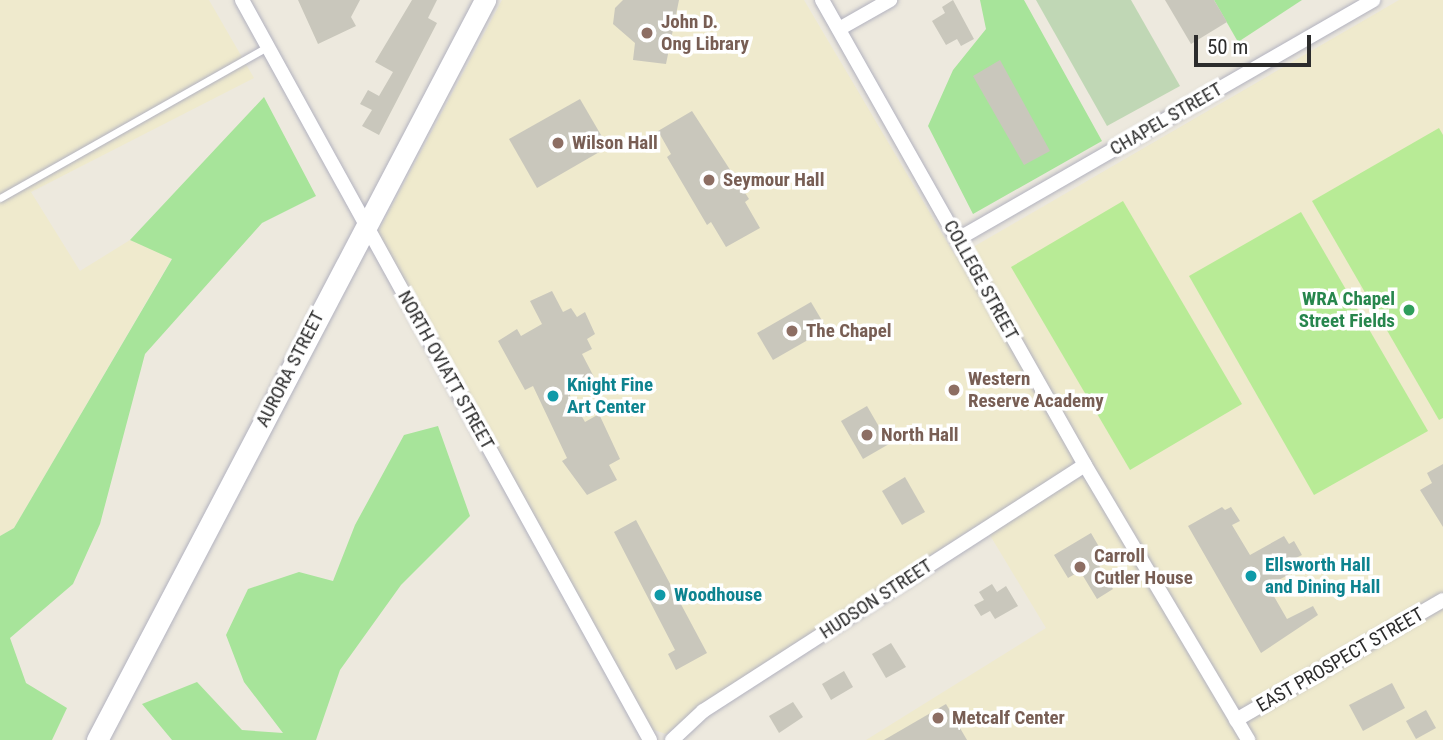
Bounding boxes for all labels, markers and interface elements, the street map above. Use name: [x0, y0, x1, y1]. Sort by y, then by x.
place label: John D. Ong Library: [661, 11, 749, 55]
scale bar: [1198, 21, 1315, 65]
marker: John D. Ong Library: [639, 25, 655, 41]
text: 50 m: [1207, 35, 1248, 59]
street label: CHAPEL STREET: [1106, 78, 1226, 160]
place label: Wilson Hall: [572, 132, 658, 154]
marker: Wilson Hall: [550, 135, 566, 151]
place label: Seymour Hall: [723, 169, 824, 191]
marker: Seymour Hall: [701, 172, 717, 188]
street label: COLLEGE STREET: [939, 216, 1023, 344]
street label: NORTH OVIATT STREET: [393, 287, 499, 453]
place label: WRA Chapel Street Fields: [1299, 288, 1395, 332]
marker: WRA Chapel Street Fields: [1401, 302, 1417, 318]
street label: AURORA STREET: [251, 307, 329, 431]
place label: The Chapel: [806, 320, 892, 342]
marker: The Chapel: [784, 323, 800, 339]
place label: Western Reserve Academy: [968, 368, 1104, 412]
place label: Knight Fine Art Center: [567, 374, 653, 418]
marker: Western Reserve Academy: [946, 382, 962, 398]
marker: Knight Fine Art Center: [545, 388, 561, 404]
place label: North Hall: [881, 424, 959, 446]
marker: North Hall: [859, 427, 875, 443]
place label: Carroll Cutler House: [1094, 545, 1193, 589]
street label: HUDSON STREET: [815, 554, 937, 644]
place label: Ellsworth Hall and Dining Hall: [1265, 554, 1380, 598]
marker: Carroll Cutler House: [1072, 559, 1088, 575]
marker: Ellsworth Hall and Dining Hall: [1243, 568, 1259, 584]
place label: Woodhouse: [674, 584, 762, 606]
marker: Woodhouse: [652, 587, 668, 603]
street label: EAST PROSPECT STREET: [1252, 603, 1428, 717]
place label: Metcalf Center: [952, 707, 1065, 729]
marker: Metcalf Center: [930, 710, 946, 726]

